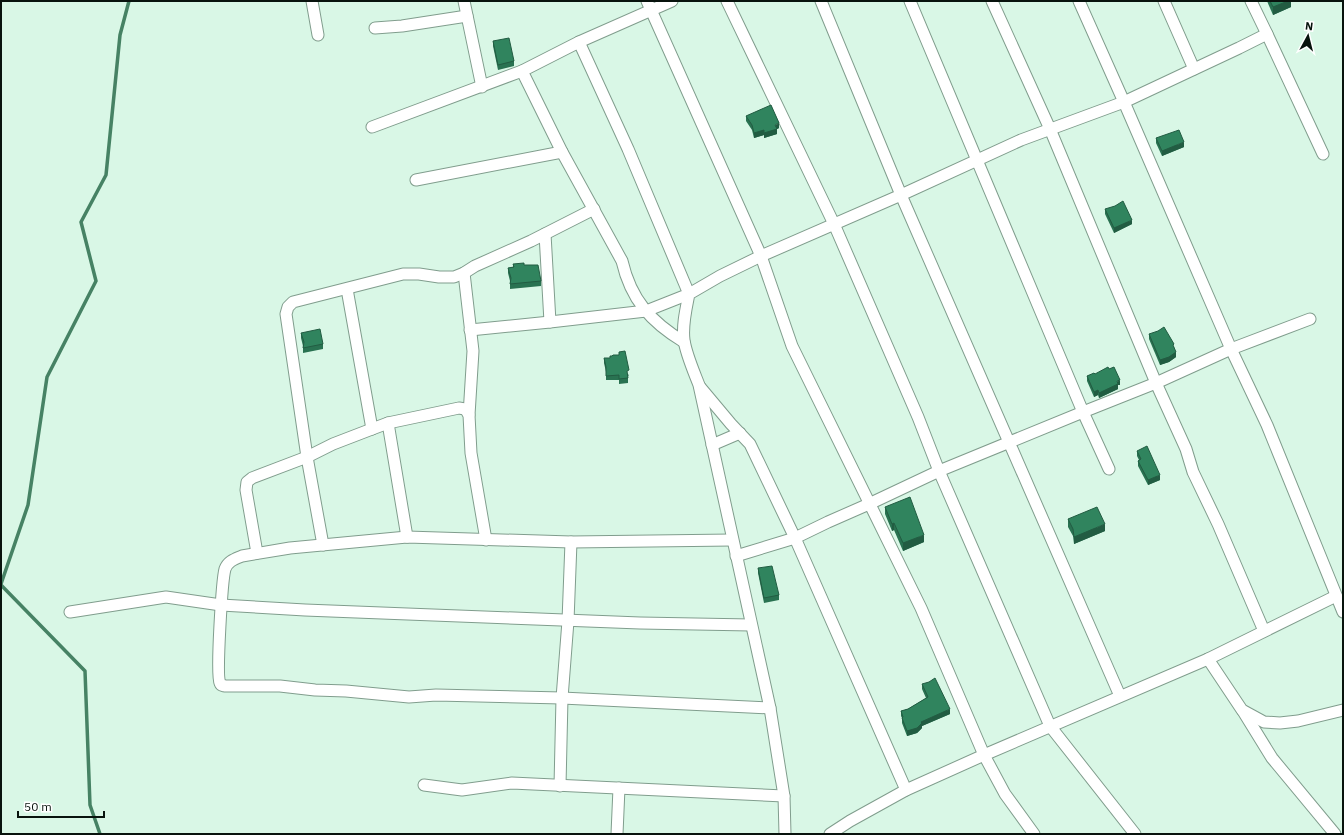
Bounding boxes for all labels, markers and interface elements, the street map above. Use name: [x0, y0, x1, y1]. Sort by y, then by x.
north arrow: [1288, 16, 1328, 56]
text: N: [1304, 19, 1314, 34]
scale bar: [18, 793, 104, 819]
text: 50 m: [24, 799, 52, 814]

